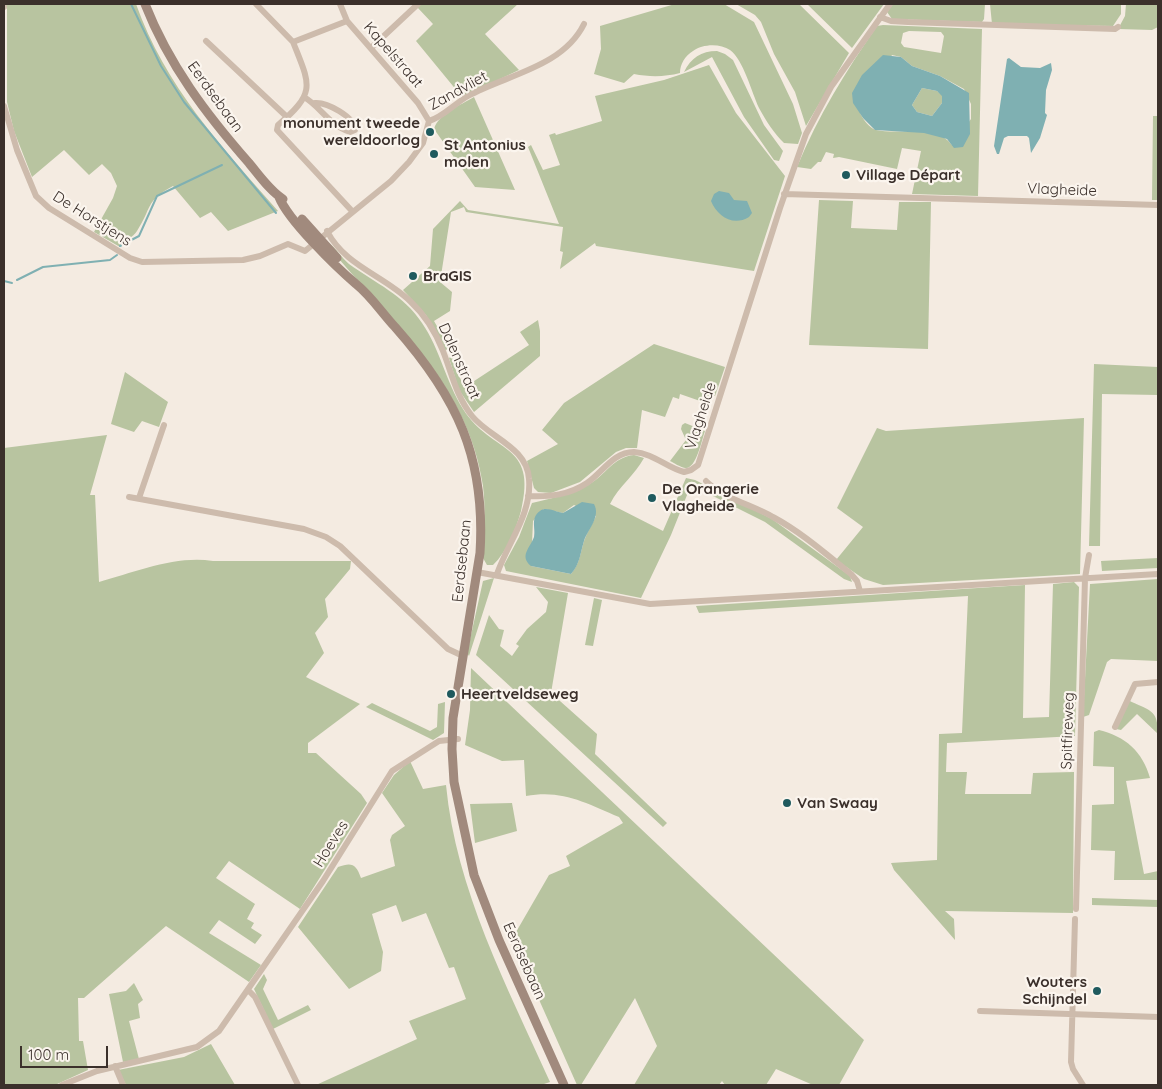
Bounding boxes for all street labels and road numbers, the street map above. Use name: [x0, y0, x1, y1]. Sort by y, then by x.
street label: Kapelstraat: [360, 18, 426, 92]
street label: Eerdsebaan: [183, 58, 247, 136]
street label: Zandvliet: [425, 67, 491, 115]
street label: Vlagheide: [1027, 180, 1097, 200]
street label: De Horstjens: [49, 188, 135, 250]
street label: Dalenstraat: [434, 320, 484, 402]
street label: Vlagheide: [682, 380, 720, 452]
street label: Eerdsebaan: [449, 519, 475, 603]
street label: Spitfireweg: [1058, 692, 1078, 770]
street label: Hoeves: [310, 817, 352, 871]
street label: Eerdsebaan: [499, 919, 549, 1003]

